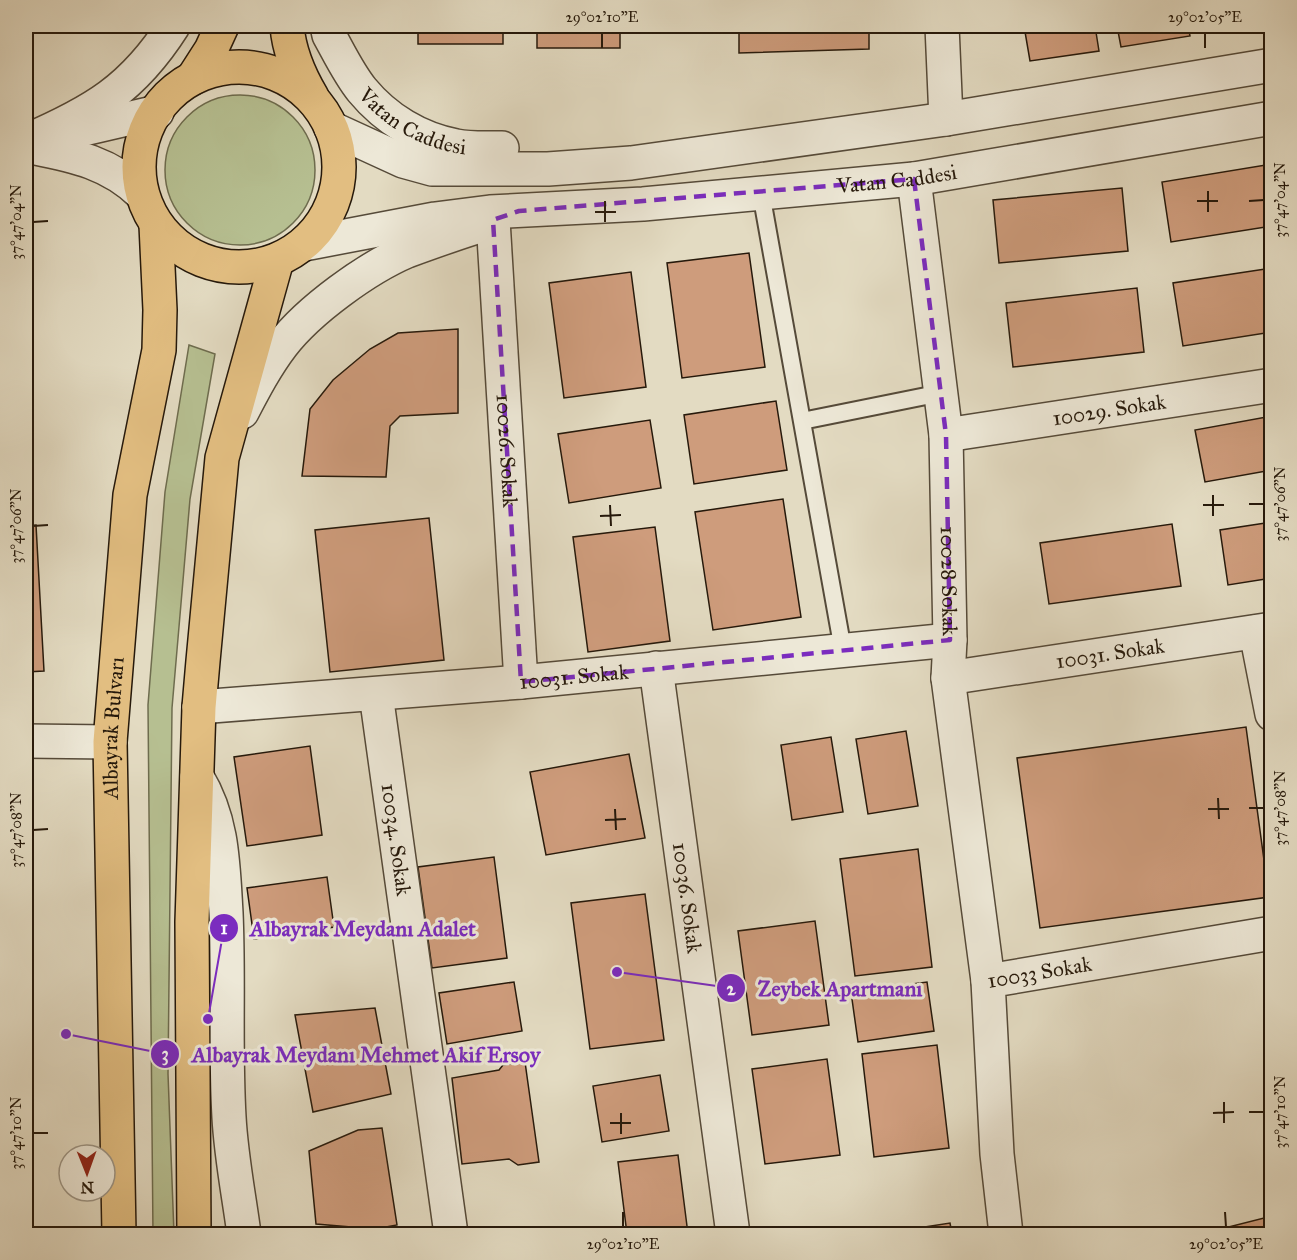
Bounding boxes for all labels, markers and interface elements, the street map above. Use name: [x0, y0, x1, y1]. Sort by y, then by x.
text: 29°02'10"E: [565, 8, 639, 26]
text: 29°02'05"E: [1168, 8, 1242, 26]
street label: Vatan Caddesi: [352, 82, 468, 160]
street label: Vatan Caddesi: [835, 159, 959, 199]
text: 37°47'04"N: [1271, 162, 1289, 238]
text: 37°47'04"N: [7, 184, 25, 260]
street label: 10029. Sokak: [1051, 388, 1168, 432]
street label: 10026. Sokak: [491, 393, 523, 508]
text: 37°47'06"N: [1271, 466, 1289, 542]
text: 37°47'06"N: [7, 488, 25, 564]
street label: 10028 Sokak: [935, 526, 963, 636]
street label: 10031. Sokak: [1054, 632, 1166, 675]
street label: Albayrak Bulvarı: [97, 656, 130, 801]
street label: 10031. Sokak: [518, 659, 630, 695]
text: 37°47'08"N: [1271, 770, 1289, 846]
street label: 10034. Sokak: [376, 782, 417, 898]
text: 37°47'08"N: [7, 792, 25, 868]
street label: 10036. Sokak: [667, 841, 708, 955]
callout: Albayrak Meydanı Adalet: [209, 908, 488, 948]
text: Albayrak Meydanı Adalet: [248, 915, 476, 942]
text: 1: [220, 917, 228, 939]
street label: 10033 Sokak: [986, 951, 1094, 994]
callout: Zeybek Apartmanı: [716, 968, 934, 1008]
text: Zeybek Apartmanı: [758, 975, 923, 1002]
text: 2: [727, 978, 737, 1000]
callout: Albayrak Meydanı Mehmet Akif Ersoy: [150, 1034, 552, 1074]
text: Albayrak Meydanı Mehmet Akif Ersoy: [190, 1041, 542, 1068]
text: 3: [161, 1043, 169, 1066]
text: 37°47'10"N: [1271, 1075, 1289, 1149]
text: 37°47'10"N: [7, 1096, 25, 1170]
north arrow: [57, 1143, 117, 1203]
text: N: [80, 1178, 94, 1197]
text: 29°02'10"E: [586, 1235, 660, 1253]
text: 29°02'05"E: [1189, 1235, 1263, 1253]

